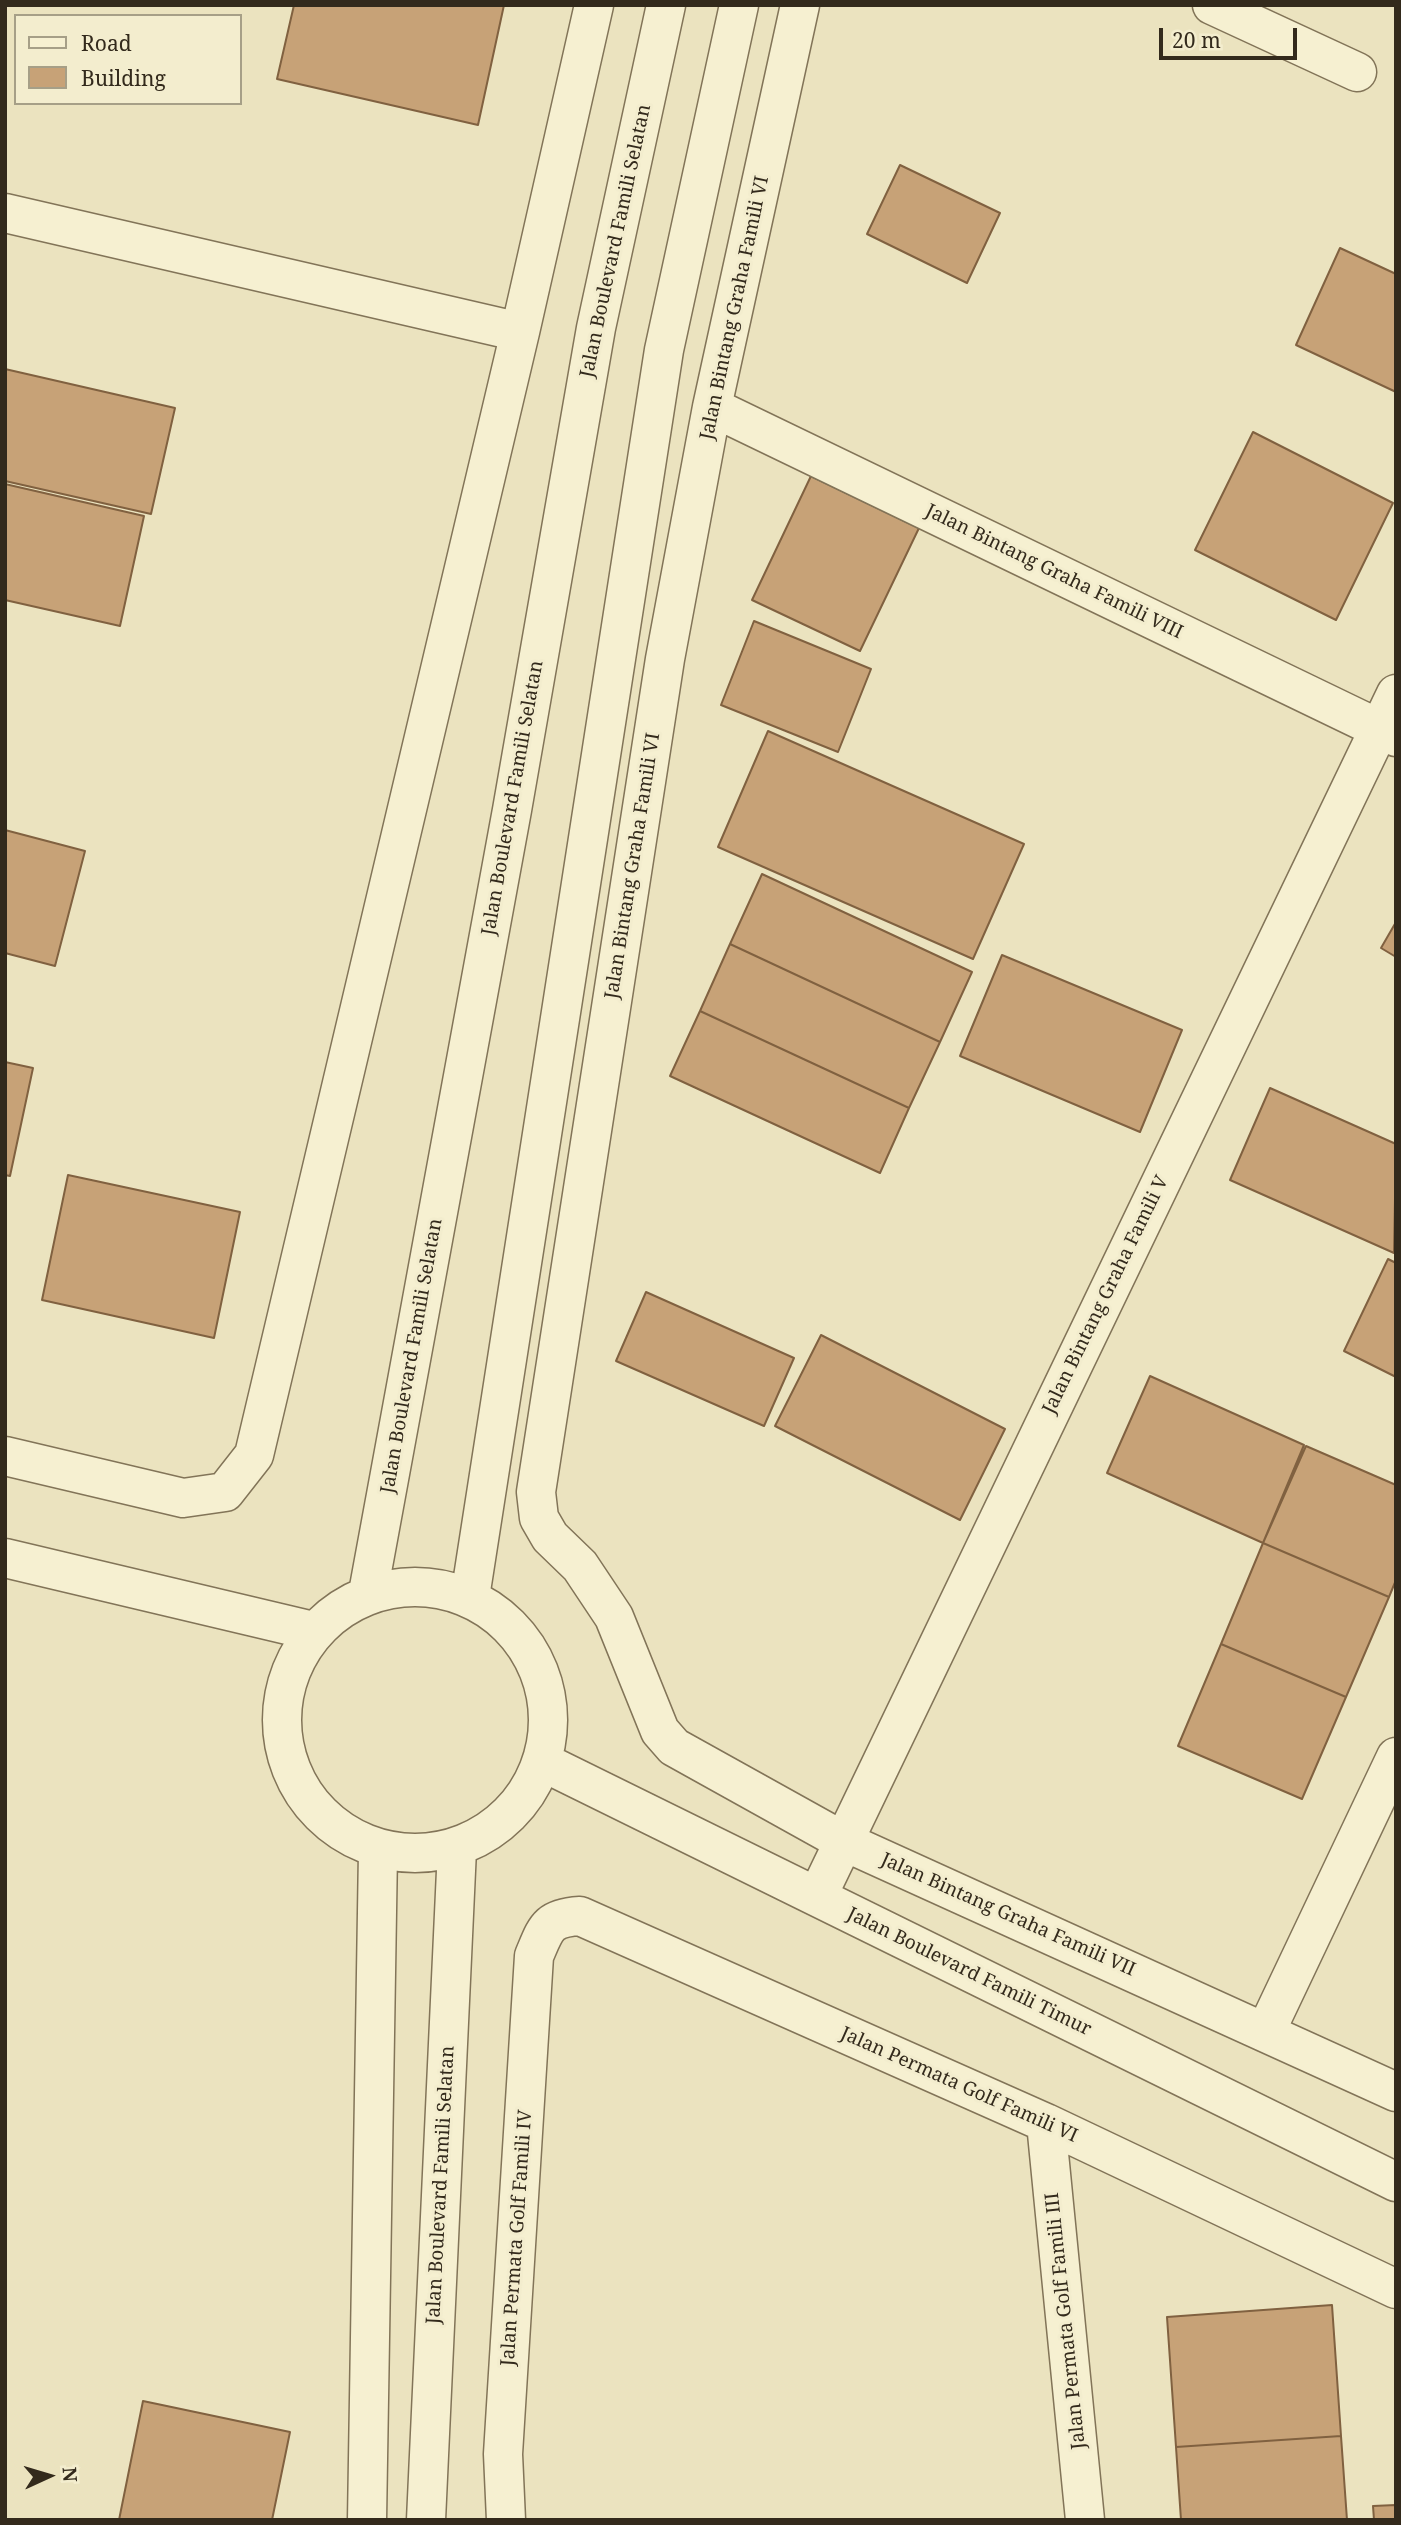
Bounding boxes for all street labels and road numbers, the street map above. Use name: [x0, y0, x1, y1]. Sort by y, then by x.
street label: Jalan Boulevard Famili Selatan: [576, 102, 656, 380]
street label: Jalan Bintang Graha Famili VI: [696, 174, 774, 442]
street label: Jalan Bintang Graha Famili VIII: [922, 500, 1186, 644]
street label: Jalan Boulevard Famili Selatan: [478, 659, 548, 937]
street label: Jalan Bintang Graha Famili VI: [601, 731, 665, 1001]
street label: Jalan Bintang Graha Famili V: [1038, 1172, 1174, 1418]
street label: Jalan Boulevard Famili Selatan: [377, 1217, 447, 1495]
street label: Jalan Bintang Graha Famili VII: [877, 1848, 1139, 1982]
street label: Jalan Boulevard Famili Timur: [843, 1903, 1095, 2041]
street label: Jalan Permata Golf Famili VI: [837, 2022, 1081, 2148]
street label: Jalan Boulevard Famili Selatan: [422, 2045, 460, 2325]
street label: Jalan Permata Golf Famili IV: [497, 2109, 537, 2367]
street label: Jalan Permata Golf Famili III: [1041, 2191, 1091, 2451]

